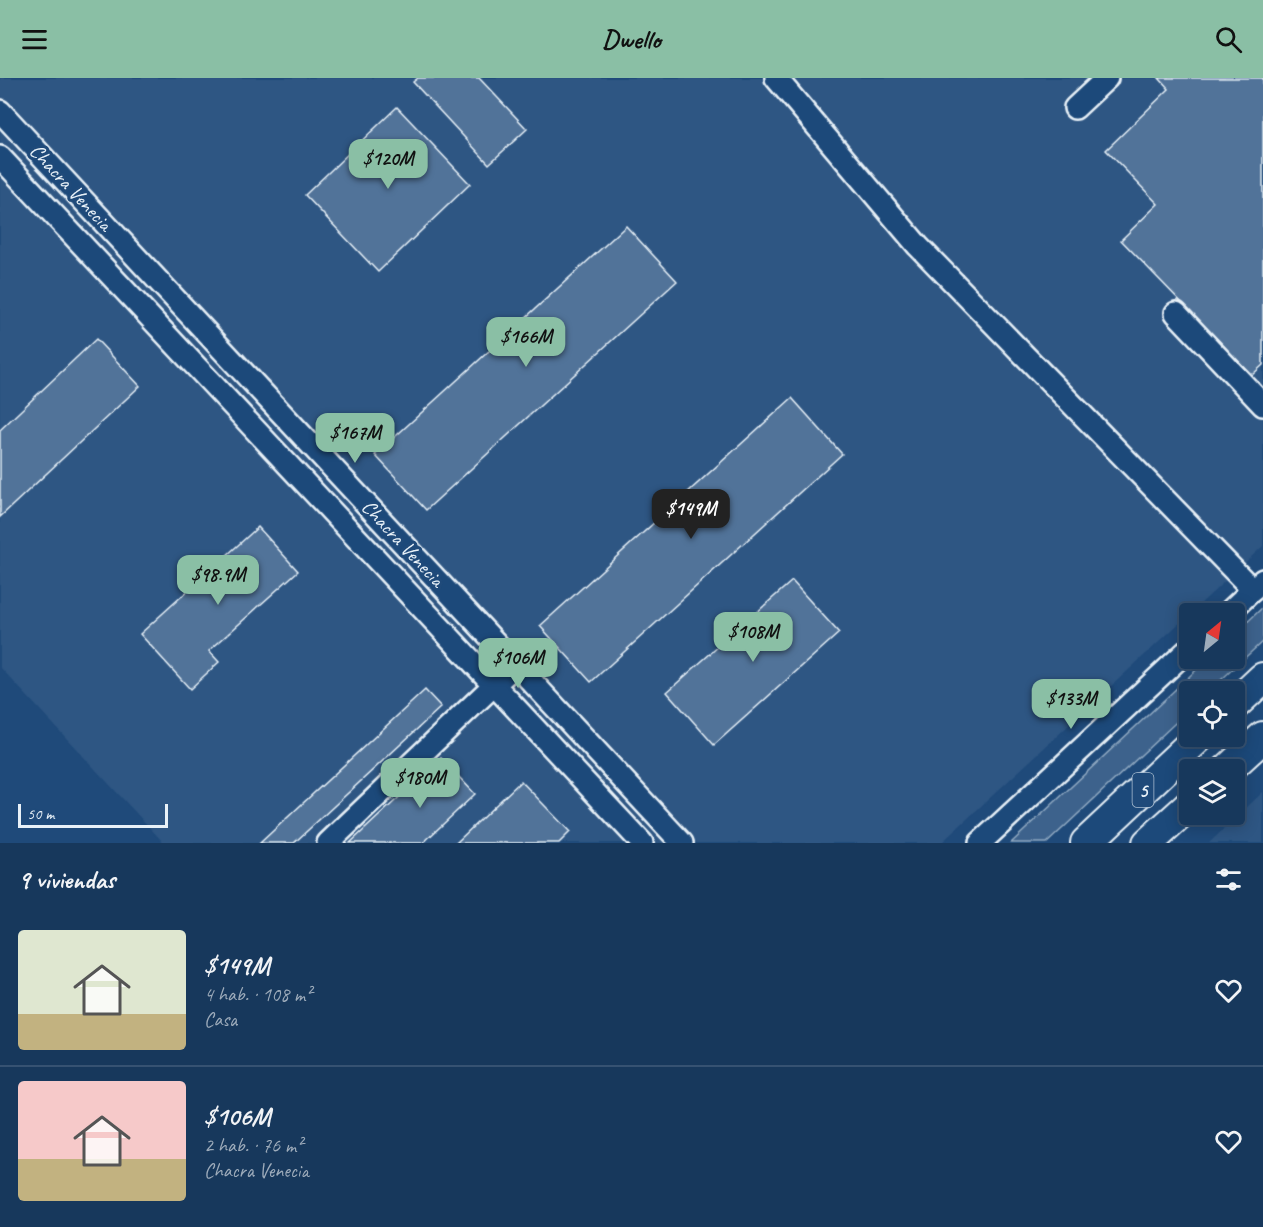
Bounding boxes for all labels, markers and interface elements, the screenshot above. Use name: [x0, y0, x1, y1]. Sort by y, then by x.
text: Dwello: [602, 22, 661, 56]
icon: menu: [18, 23, 51, 56]
icon: search: [1212, 23, 1245, 56]
street label: Chacra Venecia: [24, 138, 120, 238]
pin: $120M: [346, 139, 430, 190]
text: $120M: [363, 146, 413, 171]
pin: $166M: [484, 317, 568, 368]
text: $166M: [500, 324, 552, 349]
pin: $167M: [313, 413, 397, 464]
text: $167M: [330, 420, 380, 445]
pin: $149M: [649, 489, 733, 540]
street label: Chacra Venecia: [356, 494, 452, 594]
text: $149M: [666, 496, 716, 521]
pin: $98.9M: [169, 555, 267, 606]
text: $98.9M: [191, 562, 245, 587]
north arrow: [1179, 603, 1245, 669]
map controls: [1179, 603, 1245, 825]
pin: $108M: [711, 612, 795, 663]
text: $108M: [728, 619, 778, 644]
pin: $106M: [476, 638, 560, 689]
text: $106M: [493, 645, 544, 670]
pin: $133M: [1029, 679, 1113, 730]
button: locate: [1179, 681, 1245, 747]
text: $133M: [1046, 686, 1096, 711]
pin: $180M: [378, 758, 462, 809]
button: layers: [1179, 759, 1245, 825]
text: $180M: [395, 765, 445, 790]
road number: 5: [1132, 773, 1154, 807]
scale bar: [18, 801, 168, 828]
text: 50 m: [27, 804, 54, 824]
text: 9 viviendas: [18, 863, 115, 896]
icon: filters: [1212, 863, 1245, 896]
text: $149M: [204, 949, 269, 982]
icon: home: [66, 954, 138, 1026]
icon: heart: [1212, 974, 1245, 1007]
text: 4 hab. · 108 m²: [204, 982, 311, 1007]
text: Casa: [204, 1007, 237, 1032]
text: $106M: [204, 1100, 270, 1133]
icon: home: [66, 1105, 138, 1177]
icon: heart: [1212, 1125, 1245, 1158]
text: 2 hab. · 76 m²: [204, 1133, 302, 1158]
text: Chacra Venecia: [204, 1158, 309, 1183]

